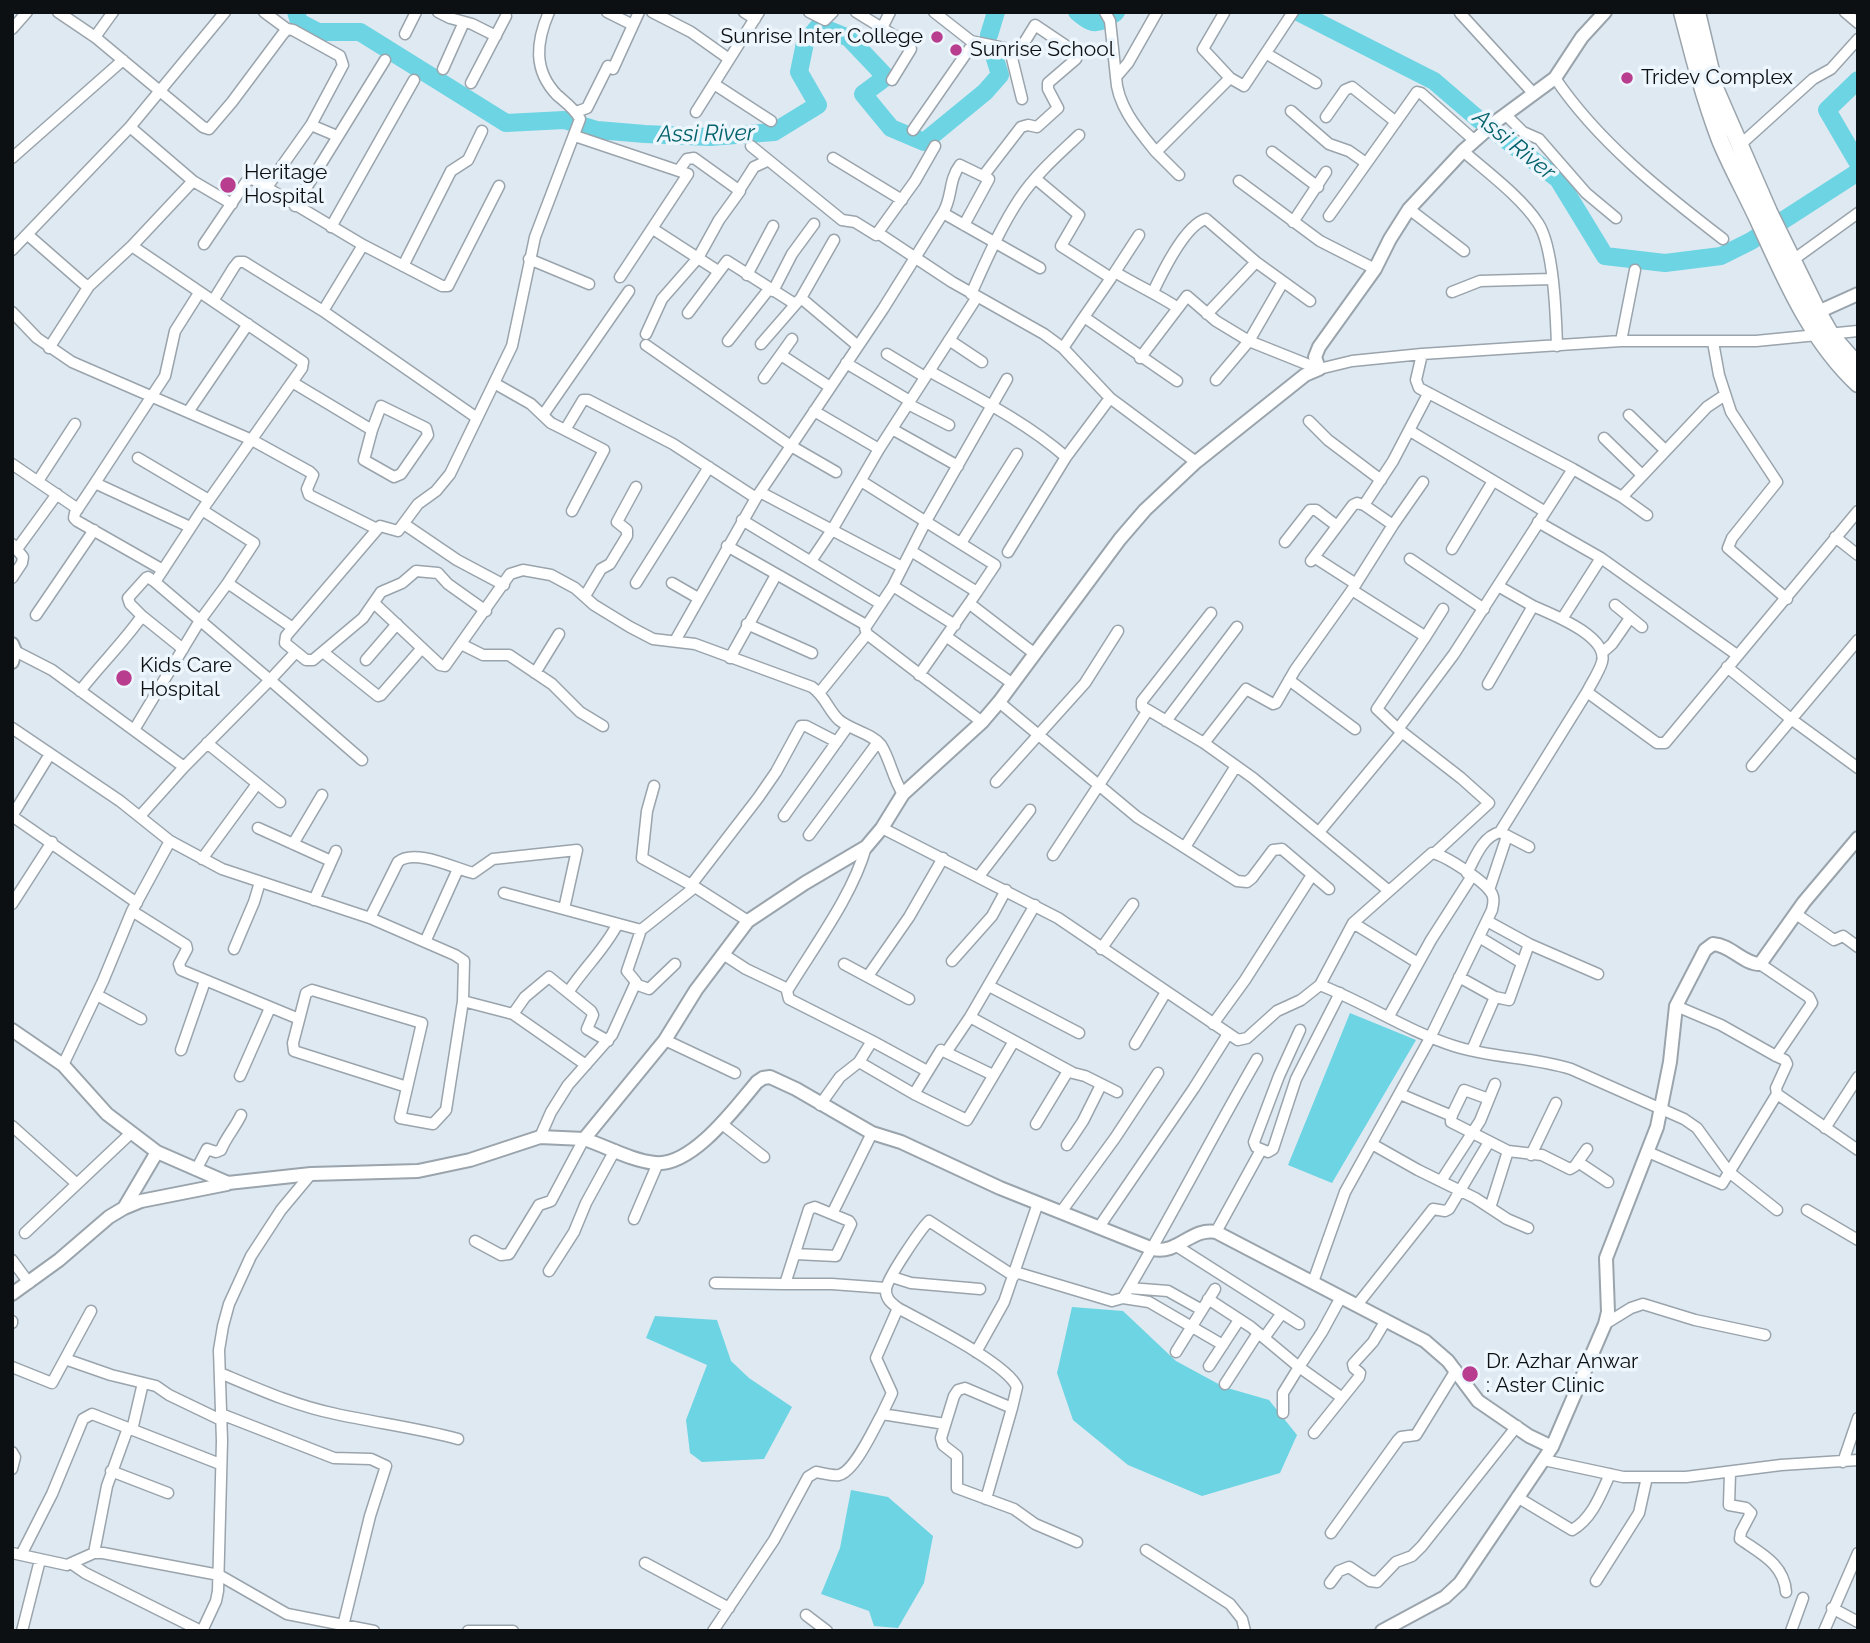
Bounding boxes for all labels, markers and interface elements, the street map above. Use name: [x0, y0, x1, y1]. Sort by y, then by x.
place label: Sunrise Inter College: [721, 24, 923, 50]
marker: Sunrise Inter College: [929, 29, 945, 45]
place label: Sunrise School: [970, 37, 1114, 63]
marker: Sunrise School: [948, 42, 964, 58]
place label: Tridev Complex: [1641, 65, 1793, 91]
marker: Tridev Complex: [1619, 70, 1635, 86]
water label: Assi River: [1467, 104, 1561, 186]
water label: Assi River: [657, 119, 755, 149]
place label: Heritage Hospital: [244, 160, 327, 210]
marker: Heritage Hospital: [218, 175, 238, 195]
place label: Kids Care Hospital: [140, 653, 232, 703]
marker: Kids Care Hospital: [114, 668, 134, 688]
place label: Dr. Azhar Anwar : Aster Clinic: [1486, 1349, 1638, 1399]
marker: Dr. Azhar Anwar : Aster Clinic: [1460, 1364, 1480, 1384]

